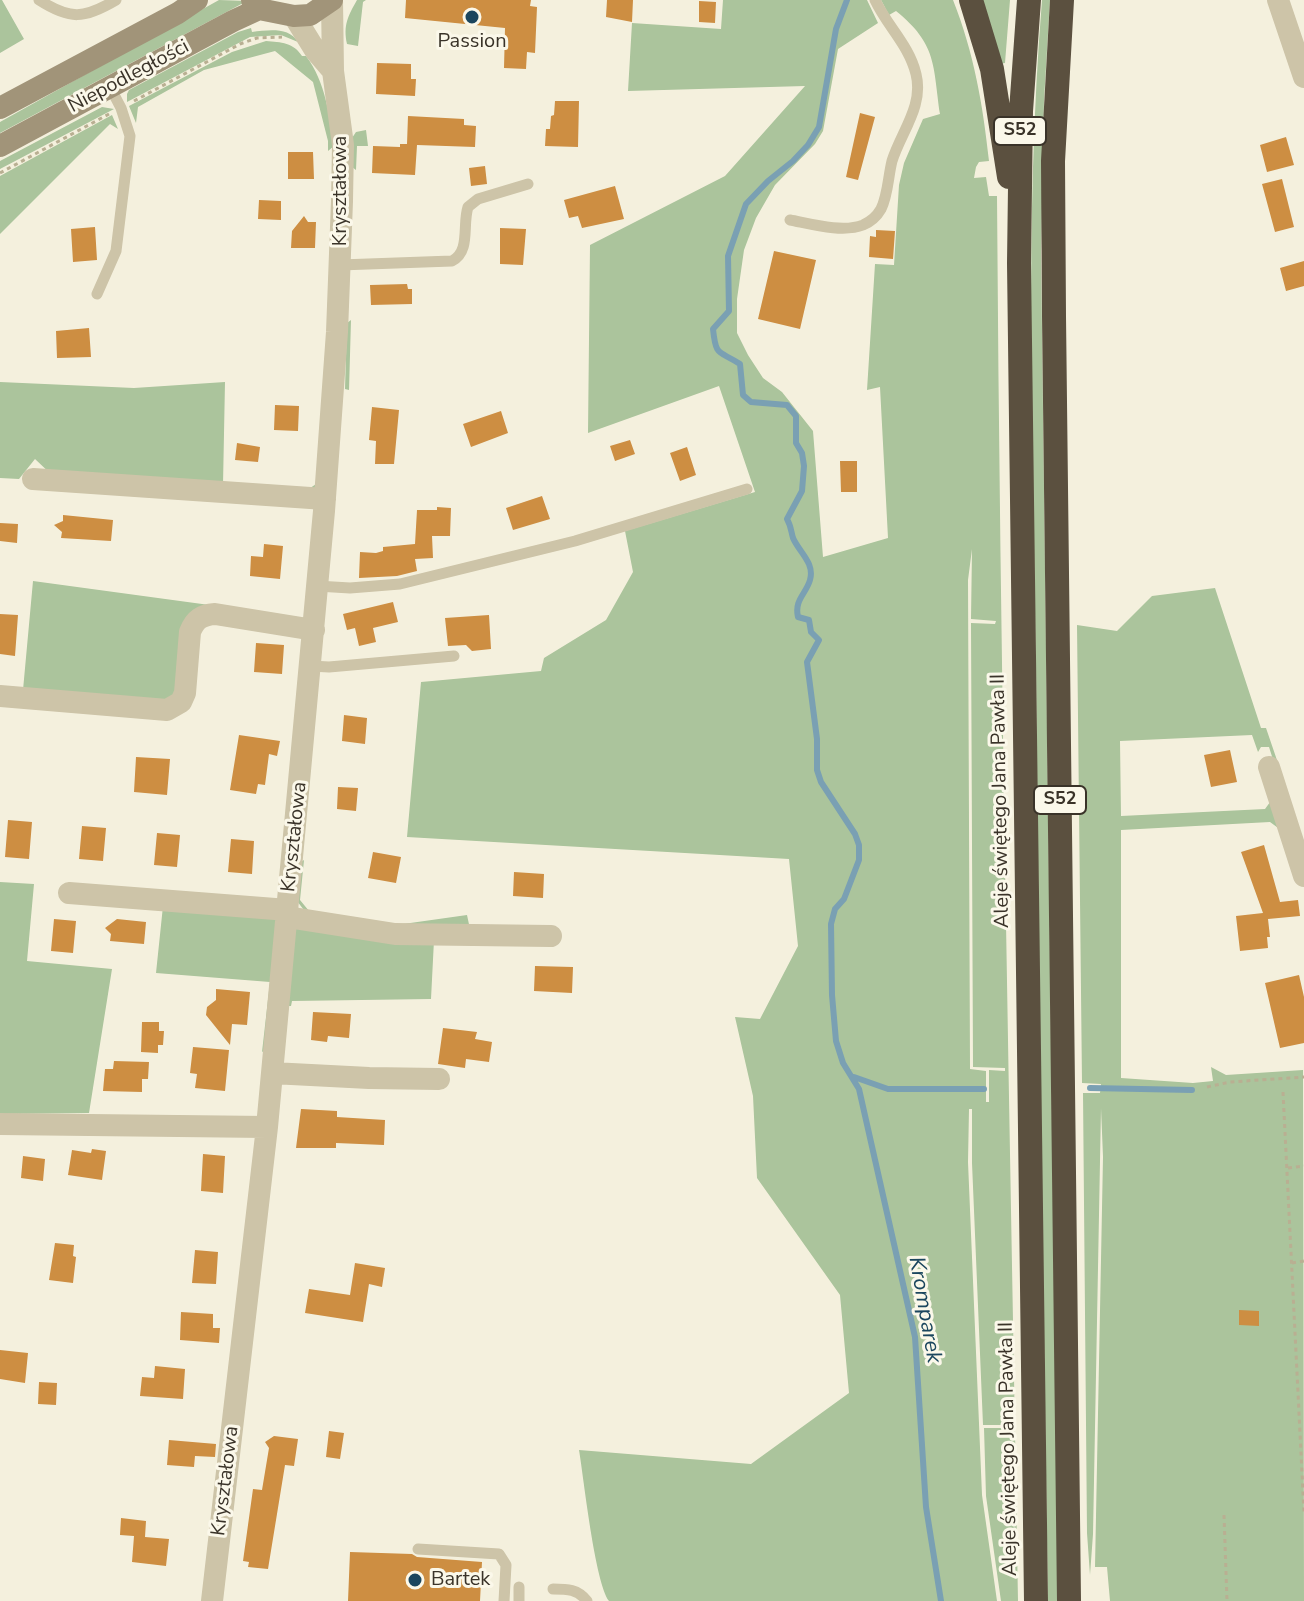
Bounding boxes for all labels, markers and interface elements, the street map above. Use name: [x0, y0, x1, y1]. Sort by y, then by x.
marker: Passion: [463, 8, 481, 26]
place label: Passion: [437, 30, 507, 54]
street label: Niepodległości: [65, 35, 193, 119]
road number: S52: [994, 117, 1046, 145]
street label: Kryształowa: [329, 136, 353, 246]
street label: Aleje świętego Jana Pawła II: [987, 674, 1015, 928]
street label: Kryształowa: [277, 781, 313, 893]
road number: S52: [1034, 786, 1086, 814]
water label: Kromparek: [902, 1255, 946, 1365]
street label: Aleje świętego Jana Pawła II: [995, 1322, 1023, 1576]
street label: Kryształowa: [207, 1425, 245, 1537]
place label: Bartek: [431, 1568, 490, 1592]
marker: Bartek: [406, 1571, 424, 1589]

